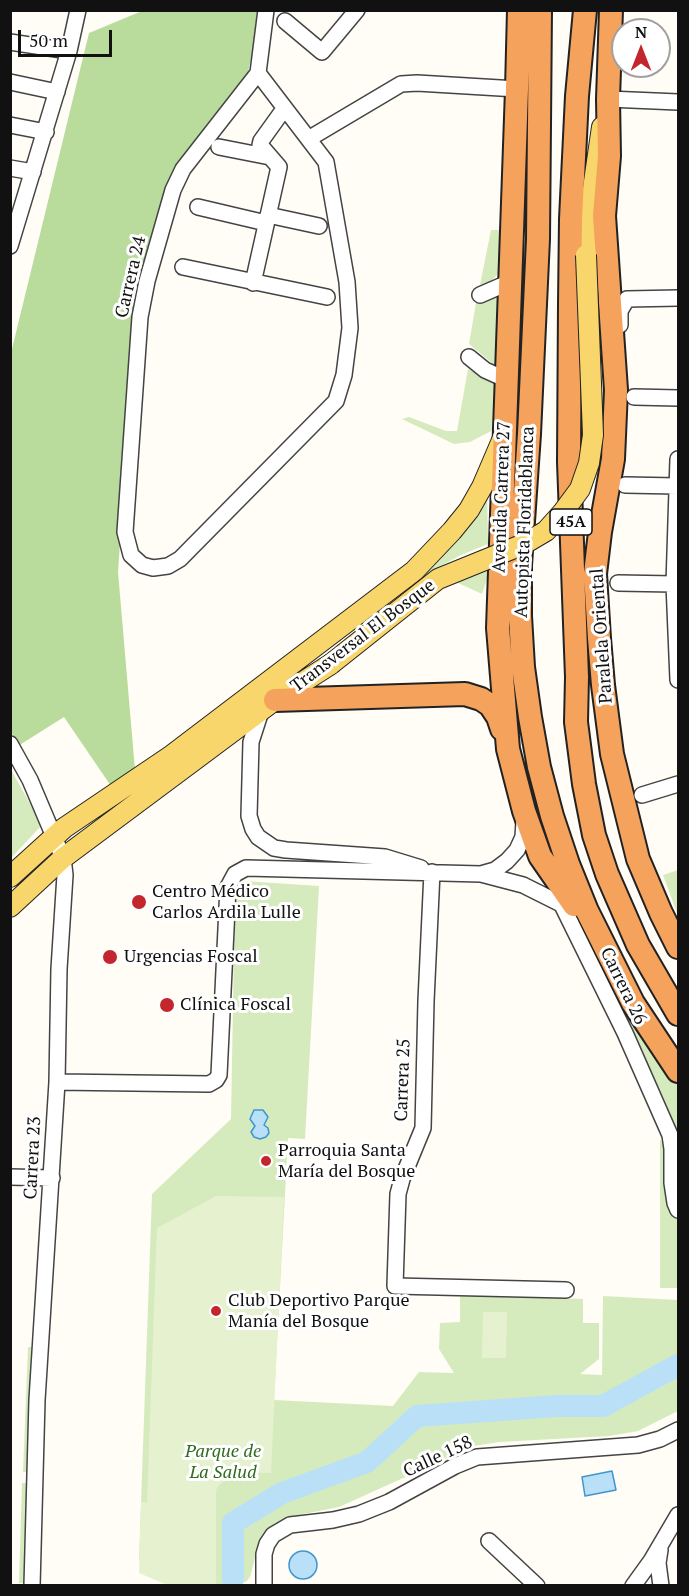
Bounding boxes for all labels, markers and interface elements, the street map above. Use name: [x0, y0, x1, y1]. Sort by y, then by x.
scale bar: [21, 18, 116, 56]
north arrow: [611, 18, 671, 78]
text: N: [635, 21, 647, 43]
text: 50 m: [29, 28, 68, 52]
street label: Carrera 24: [111, 234, 151, 320]
street label: Avenida Carrera 27: [489, 421, 515, 573]
street label: Autopista Floridablanca: [511, 426, 539, 618]
road number: 45A: [550, 509, 592, 535]
street label: Paralela Oriental: [586, 568, 618, 704]
street label: Transversal El Bosque: [287, 575, 439, 697]
place label: Centro Médico Carlos Ardila Lulle: [152, 881, 301, 924]
marker: Centro Médico Carlos Ardila Lulle: [130, 893, 148, 911]
street label: Carrera 26: [595, 944, 651, 1028]
place label: Urgencias Foscal: [124, 946, 258, 968]
marker: Urgencias Foscal: [101, 948, 119, 966]
place label: Clínica Foscal: [180, 994, 291, 1016]
marker: Clínica Foscal: [158, 996, 176, 1014]
street label: Carrera 25: [391, 1038, 415, 1122]
street label: Carrera 23: [20, 1116, 46, 1200]
place label: Parroquia Santa María del Bosque: [278, 1140, 415, 1182]
marker: Parroquia Santa María del Bosque: [259, 1154, 273, 1168]
place label: Club Deportivo Parque Manía del Bosque: [228, 1290, 410, 1332]
marker: Club Deportivo Parque Manía del Bosque: [209, 1304, 223, 1318]
street label: Calle 158: [400, 1432, 476, 1482]
park label: Parque de La Salud: [185, 1441, 261, 1484]

